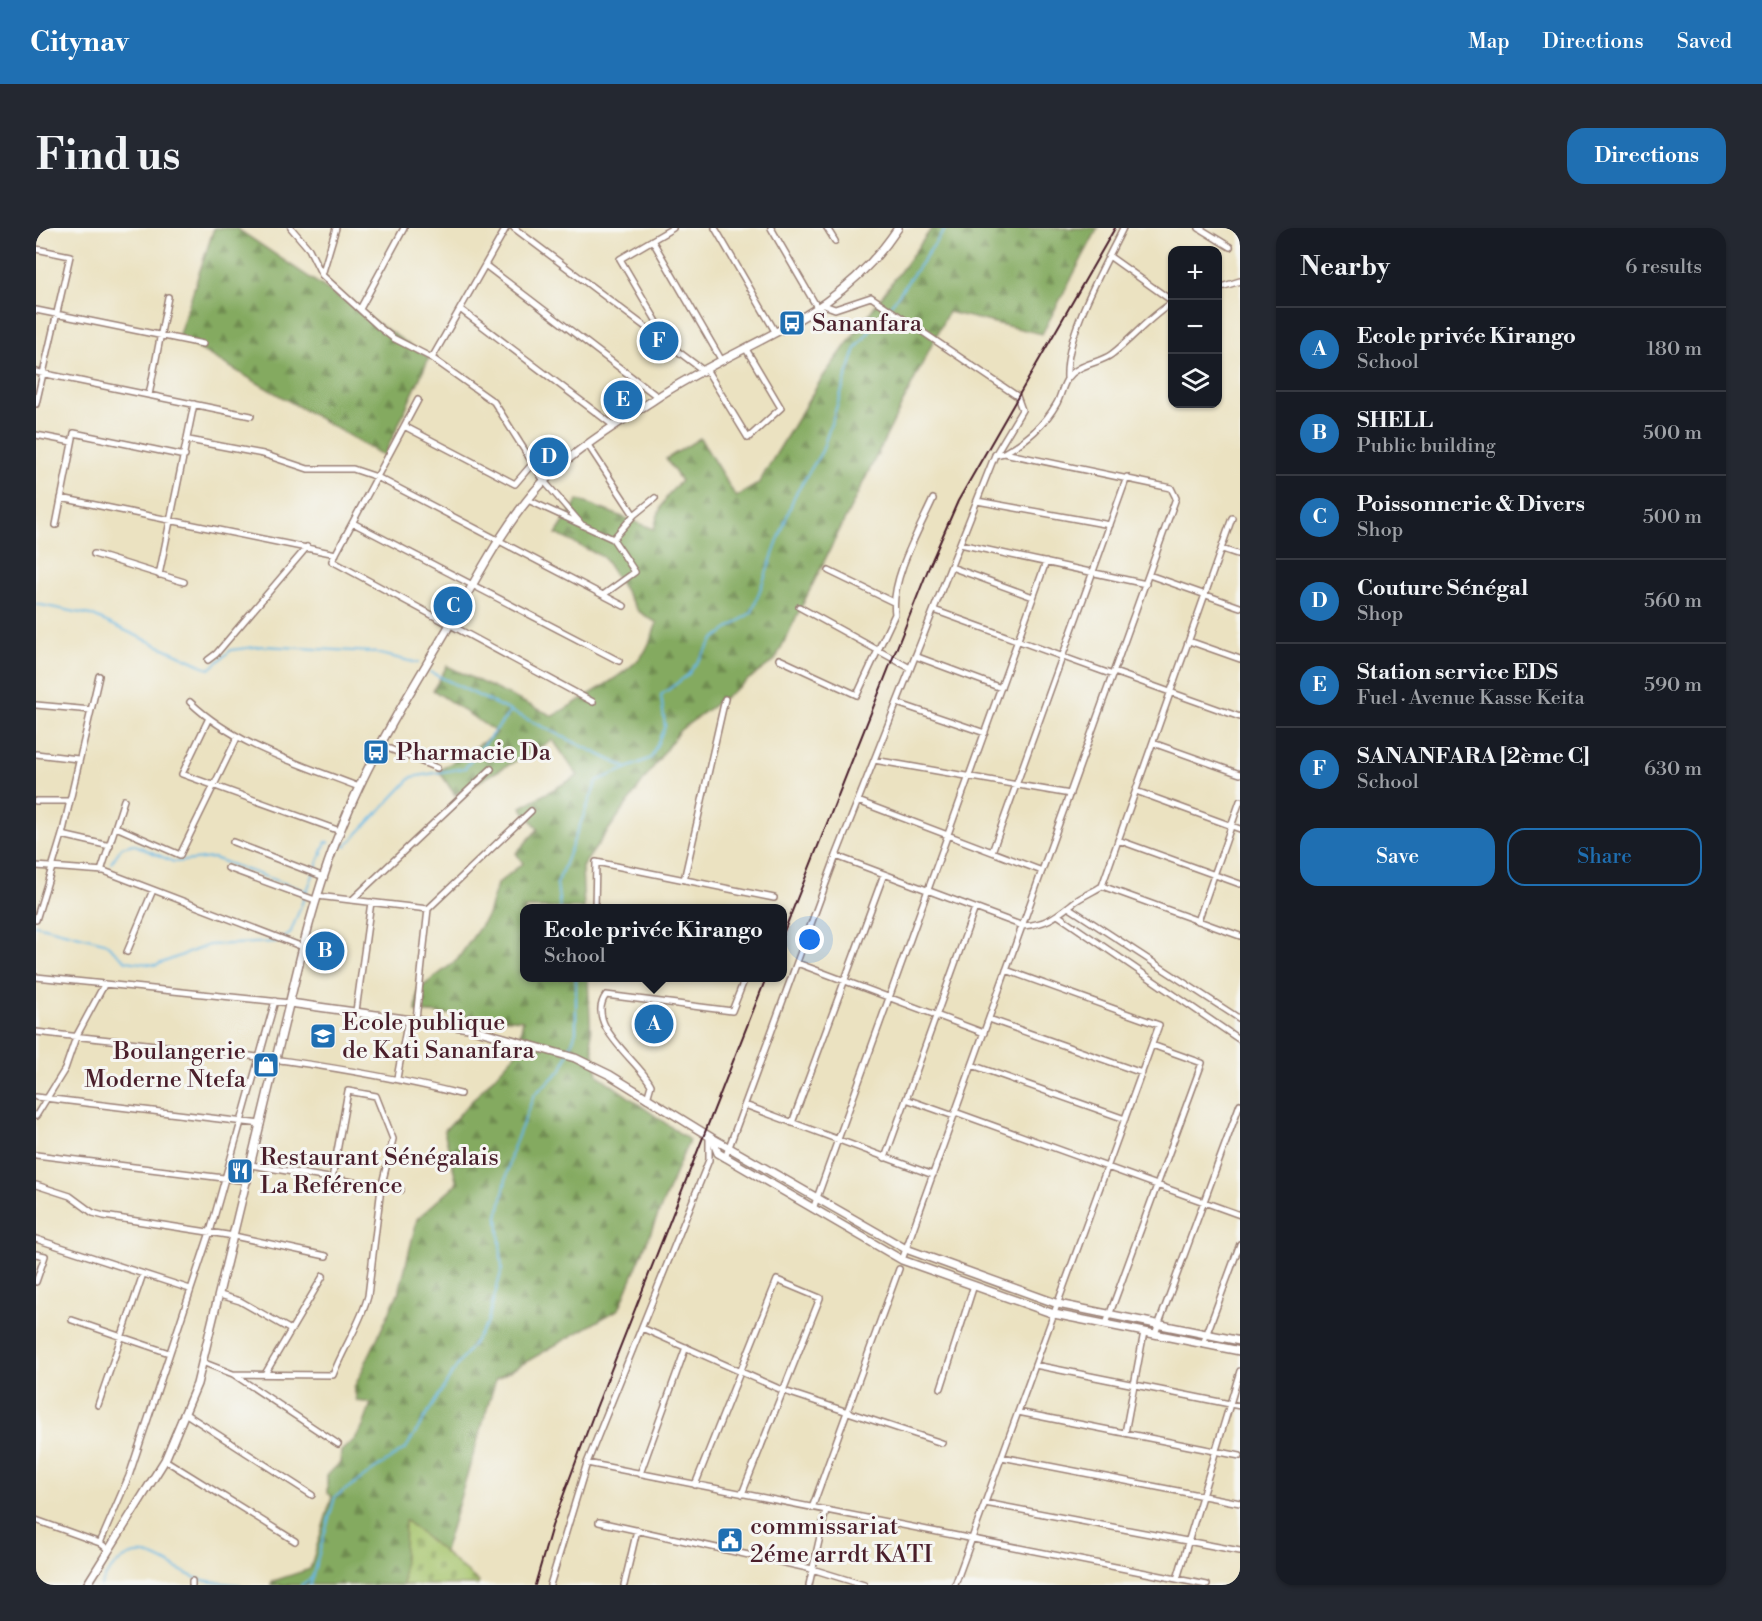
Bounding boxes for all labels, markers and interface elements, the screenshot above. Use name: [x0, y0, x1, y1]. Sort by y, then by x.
text: Citynav: [30, 25, 129, 60]
text: Map: [1468, 29, 1510, 55]
text: Directions: [1543, 29, 1644, 55]
text: Saved: [1677, 29, 1732, 55]
button: Directions: [1567, 128, 1726, 184]
text: Find us: [36, 130, 180, 183]
map controls: [1168, 246, 1222, 408]
button: +: [1168, 246, 1222, 300]
text: Nearby: [1300, 251, 1390, 283]
text: 6 results: [1625, 255, 1702, 280]
button: −: [1168, 300, 1222, 354]
bus stop icon: Sananfara: [777, 308, 807, 338]
place label: Sananfara: [812, 309, 923, 339]
pin: F: [640, 318, 678, 364]
text: Ecole privée Kirango: [1357, 323, 1576, 350]
text: A: [1312, 337, 1327, 362]
text: 180 m: [1647, 337, 1702, 362]
text: School: [1357, 350, 1419, 375]
button: layers: [1168, 354, 1222, 408]
pin: E: [604, 378, 642, 423]
text: SHELL: [1357, 407, 1433, 434]
text: B: [1312, 421, 1327, 446]
text: 500 m: [1643, 421, 1702, 446]
pin: D: [530, 434, 568, 480]
text: Public building: [1357, 434, 1496, 459]
text: Poissonnerie & Divers: [1357, 491, 1585, 518]
text: C: [1312, 505, 1327, 530]
text: 500 m: [1643, 505, 1702, 530]
text: Shop: [1357, 518, 1403, 543]
text: Couture Sénégal: [1357, 575, 1528, 602]
pin: C: [434, 584, 472, 628]
text: D: [1312, 589, 1327, 614]
text: 560 m: [1644, 589, 1702, 614]
text: Shop: [1357, 602, 1403, 627]
text: Station service EDS: [1357, 659, 1558, 686]
text: E: [1313, 673, 1326, 698]
text: 590 m: [1644, 673, 1702, 698]
text: Fuel · Avenue Kasse Keita: [1357, 686, 1585, 711]
bus stop icon: Pharmacie Da: [361, 737, 391, 767]
place label: Pharmacie Da: [396, 738, 552, 768]
text: SANANFARA [2ème C]: [1357, 743, 1590, 770]
text: F: [1312, 757, 1327, 782]
text: 630 m: [1644, 757, 1702, 782]
text: School: [1357, 770, 1419, 795]
button: Save: [1300, 828, 1495, 886]
button: Share: [1507, 828, 1702, 886]
popup: [520, 904, 787, 982]
text: Ecole privée Kirango: [544, 917, 763, 944]
your location: [795, 925, 824, 954]
pin: B: [306, 928, 344, 974]
text: School: [544, 944, 606, 969]
pin: A: [634, 1002, 674, 1046]
place label: Ecole publique de Kati Sananfara: [342, 1008, 535, 1066]
school or university icon: Ecole publique de Kati Sananfara: [308, 1021, 338, 1051]
place label: Boulangerie Moderne Ntefa: [84, 1037, 247, 1095]
shop icon: Boulangerie Moderne Ntefa: [251, 1050, 281, 1080]
place label: Restaurant Sénégalais La Reférence: [260, 1143, 499, 1201]
restaurant icon: Restaurant Sénégalais La Reférence: [225, 1156, 255, 1186]
place label: commissariat 2éme arrdt KATI: [750, 1512, 932, 1570]
public building icon: commissariat 2éme arrdt KATI: [715, 1525, 745, 1555]

